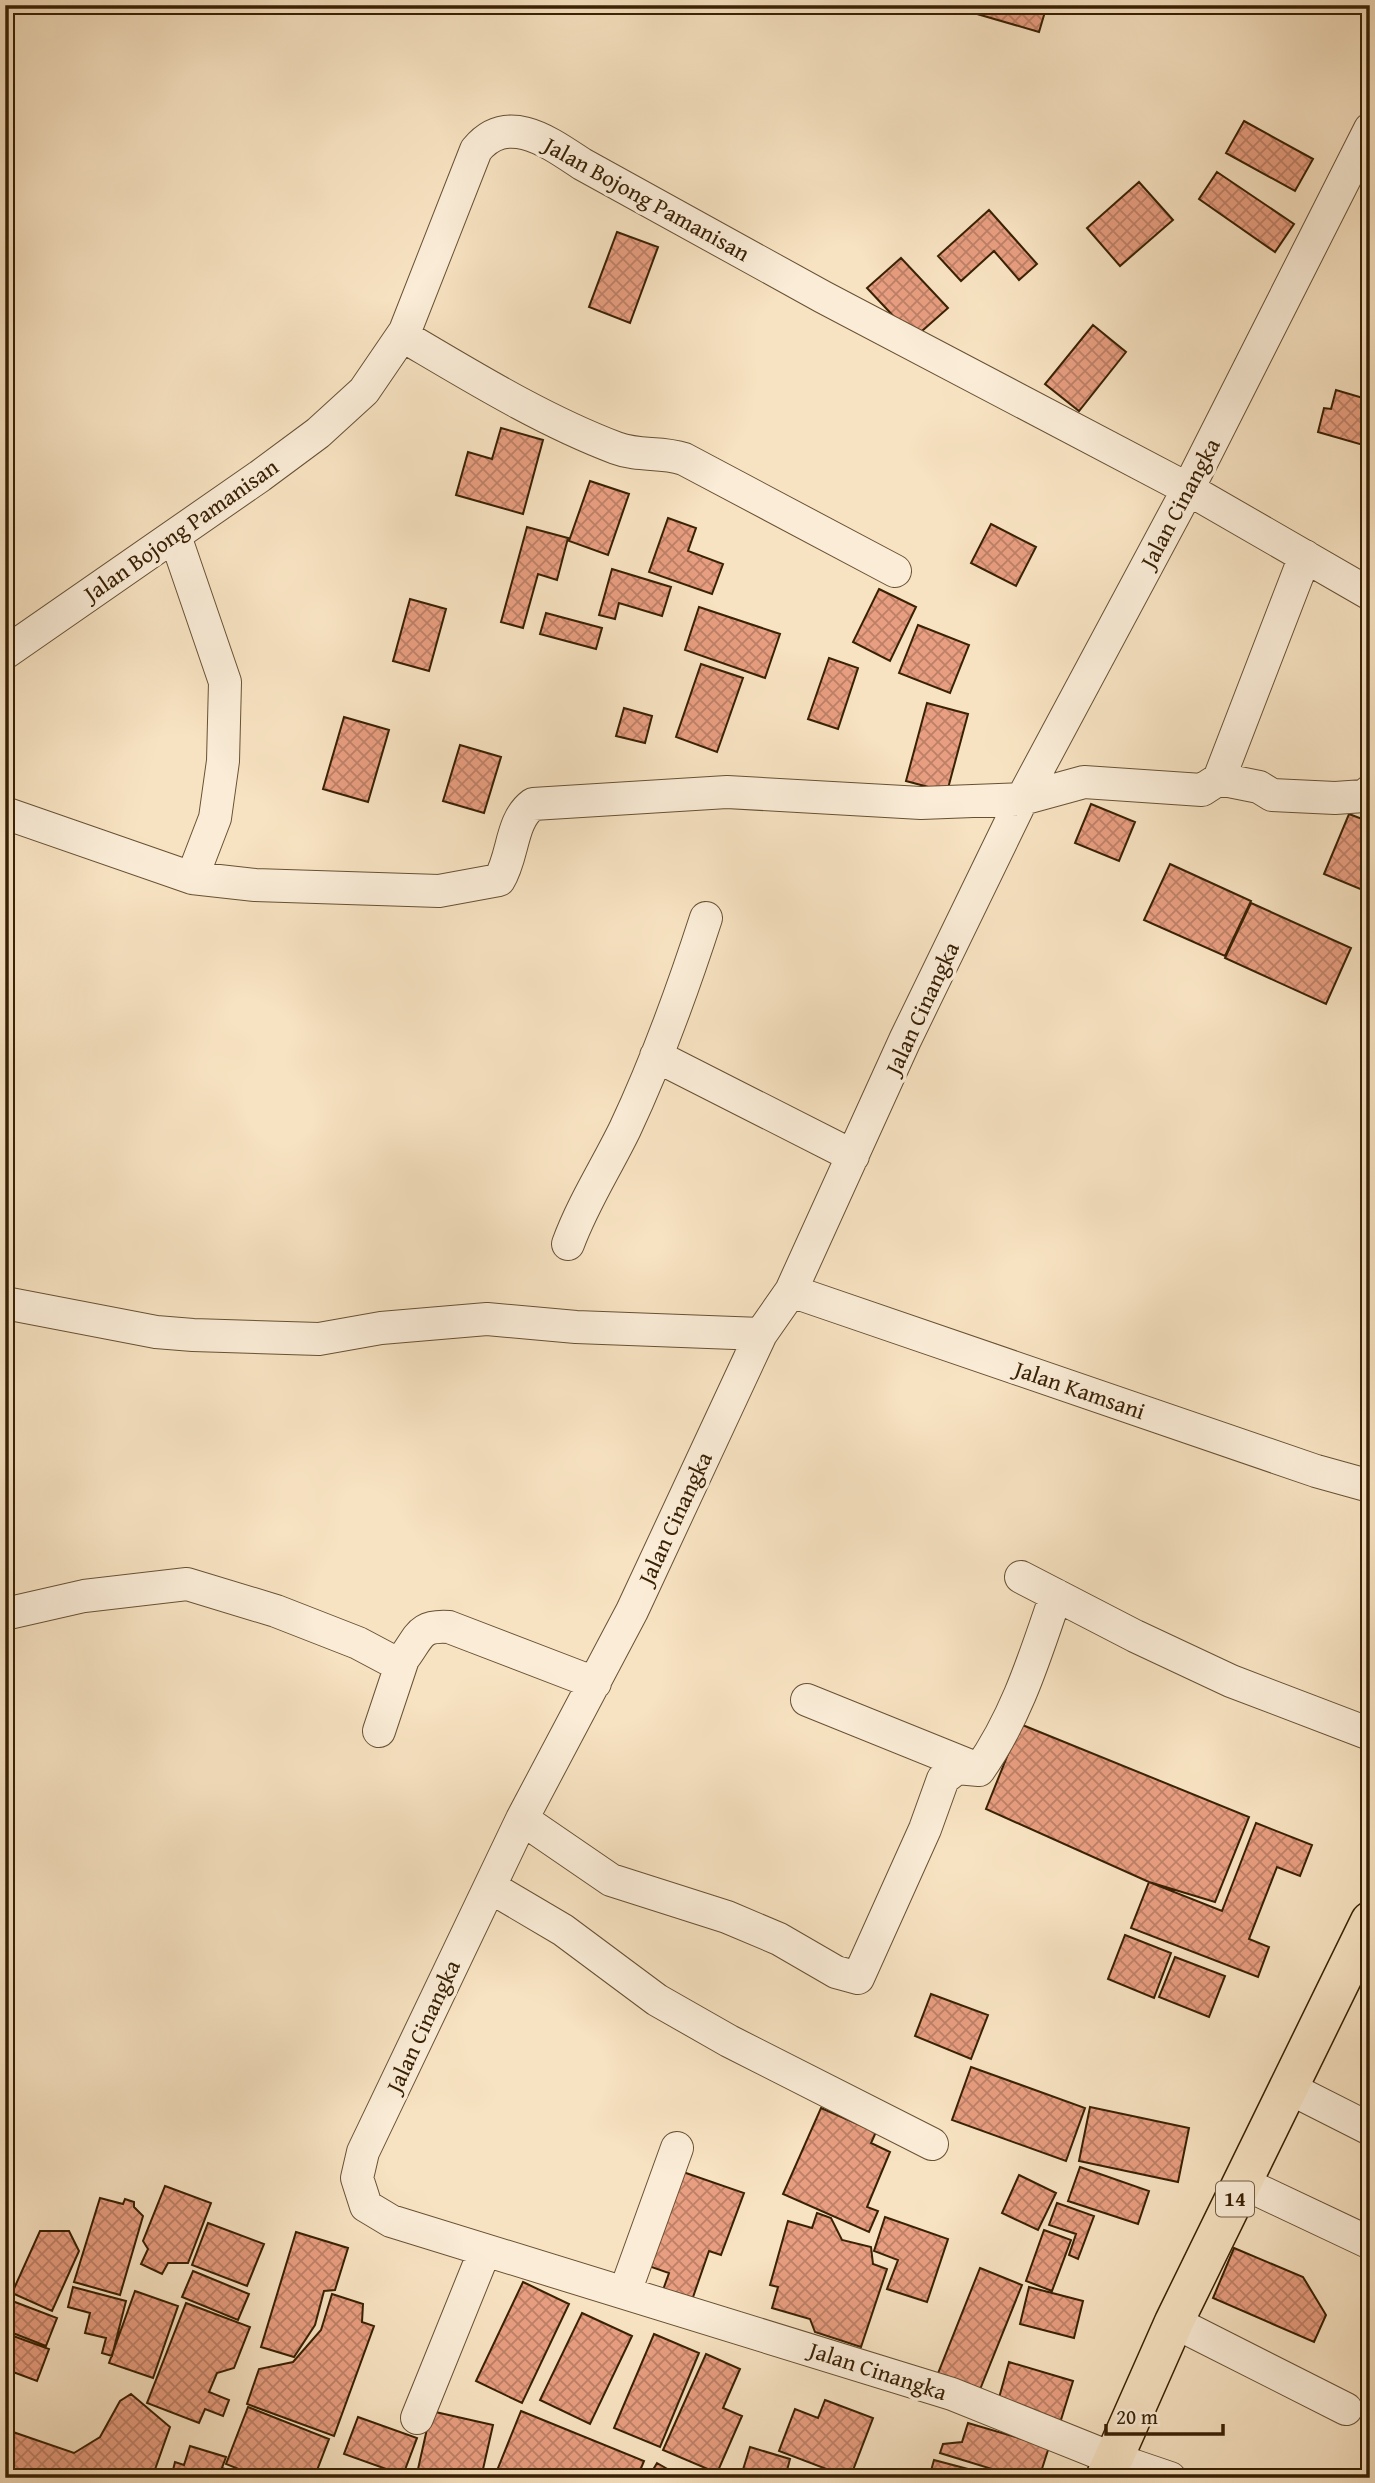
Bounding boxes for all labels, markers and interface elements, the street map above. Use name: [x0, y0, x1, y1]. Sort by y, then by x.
street label: Jalan Bojong Pamanisan: [536, 127, 756, 269]
street label: Jalan Cinangka: [1130, 432, 1228, 576]
street label: Jalan Bojong Pamanisan: [74, 450, 285, 611]
street label: Jalan Cinangka: [875, 936, 967, 1082]
street label: Jalan Kamsani: [1008, 1351, 1150, 1427]
street label: Jalan Cinangka: [628, 1446, 720, 1592]
street label: Jalan Cinangka: [376, 1954, 468, 2100]
road number: 14: [1216, 2182, 1254, 2216]
street label: Jalan Cinangka: [802, 2332, 951, 2408]
scale bar: [1106, 2392, 1223, 2436]
text: 20 m: [1116, 2401, 1158, 2432]

